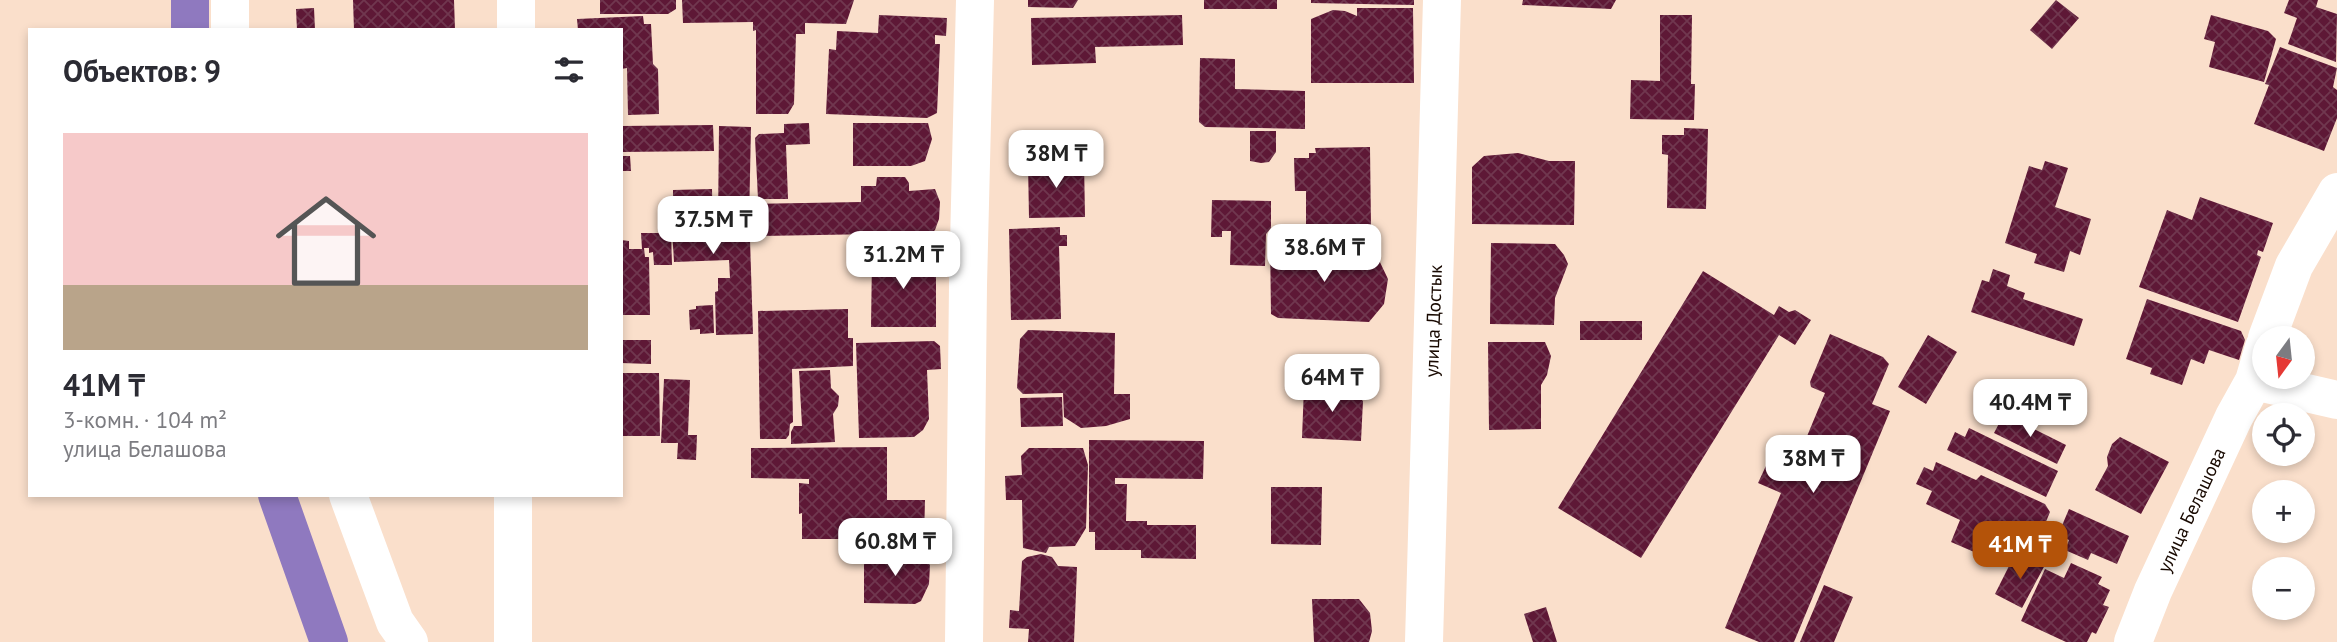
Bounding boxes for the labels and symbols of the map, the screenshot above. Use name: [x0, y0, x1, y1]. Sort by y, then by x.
pin: 38M ₸: [1007, 130, 1105, 190]
pin: 37.5M ₸: [648, 196, 778, 256]
pin: 38.6M ₸: [1259, 224, 1389, 284]
pin: 31.2M ₸: [838, 232, 968, 291]
street label: улица Достык: [1419, 264, 1447, 378]
north arrow: [2252, 326, 2315, 388]
pin: 64M ₸: [1283, 354, 1381, 414]
pin: 40.4M ₸: [1965, 380, 2095, 439]
pin: 38M ₸: [1764, 435, 1862, 495]
street label: улица Белашова: [2152, 444, 2230, 576]
pin: 60.8M ₸: [830, 518, 960, 578]
pin: 41M ₸: [1971, 522, 2069, 581]

